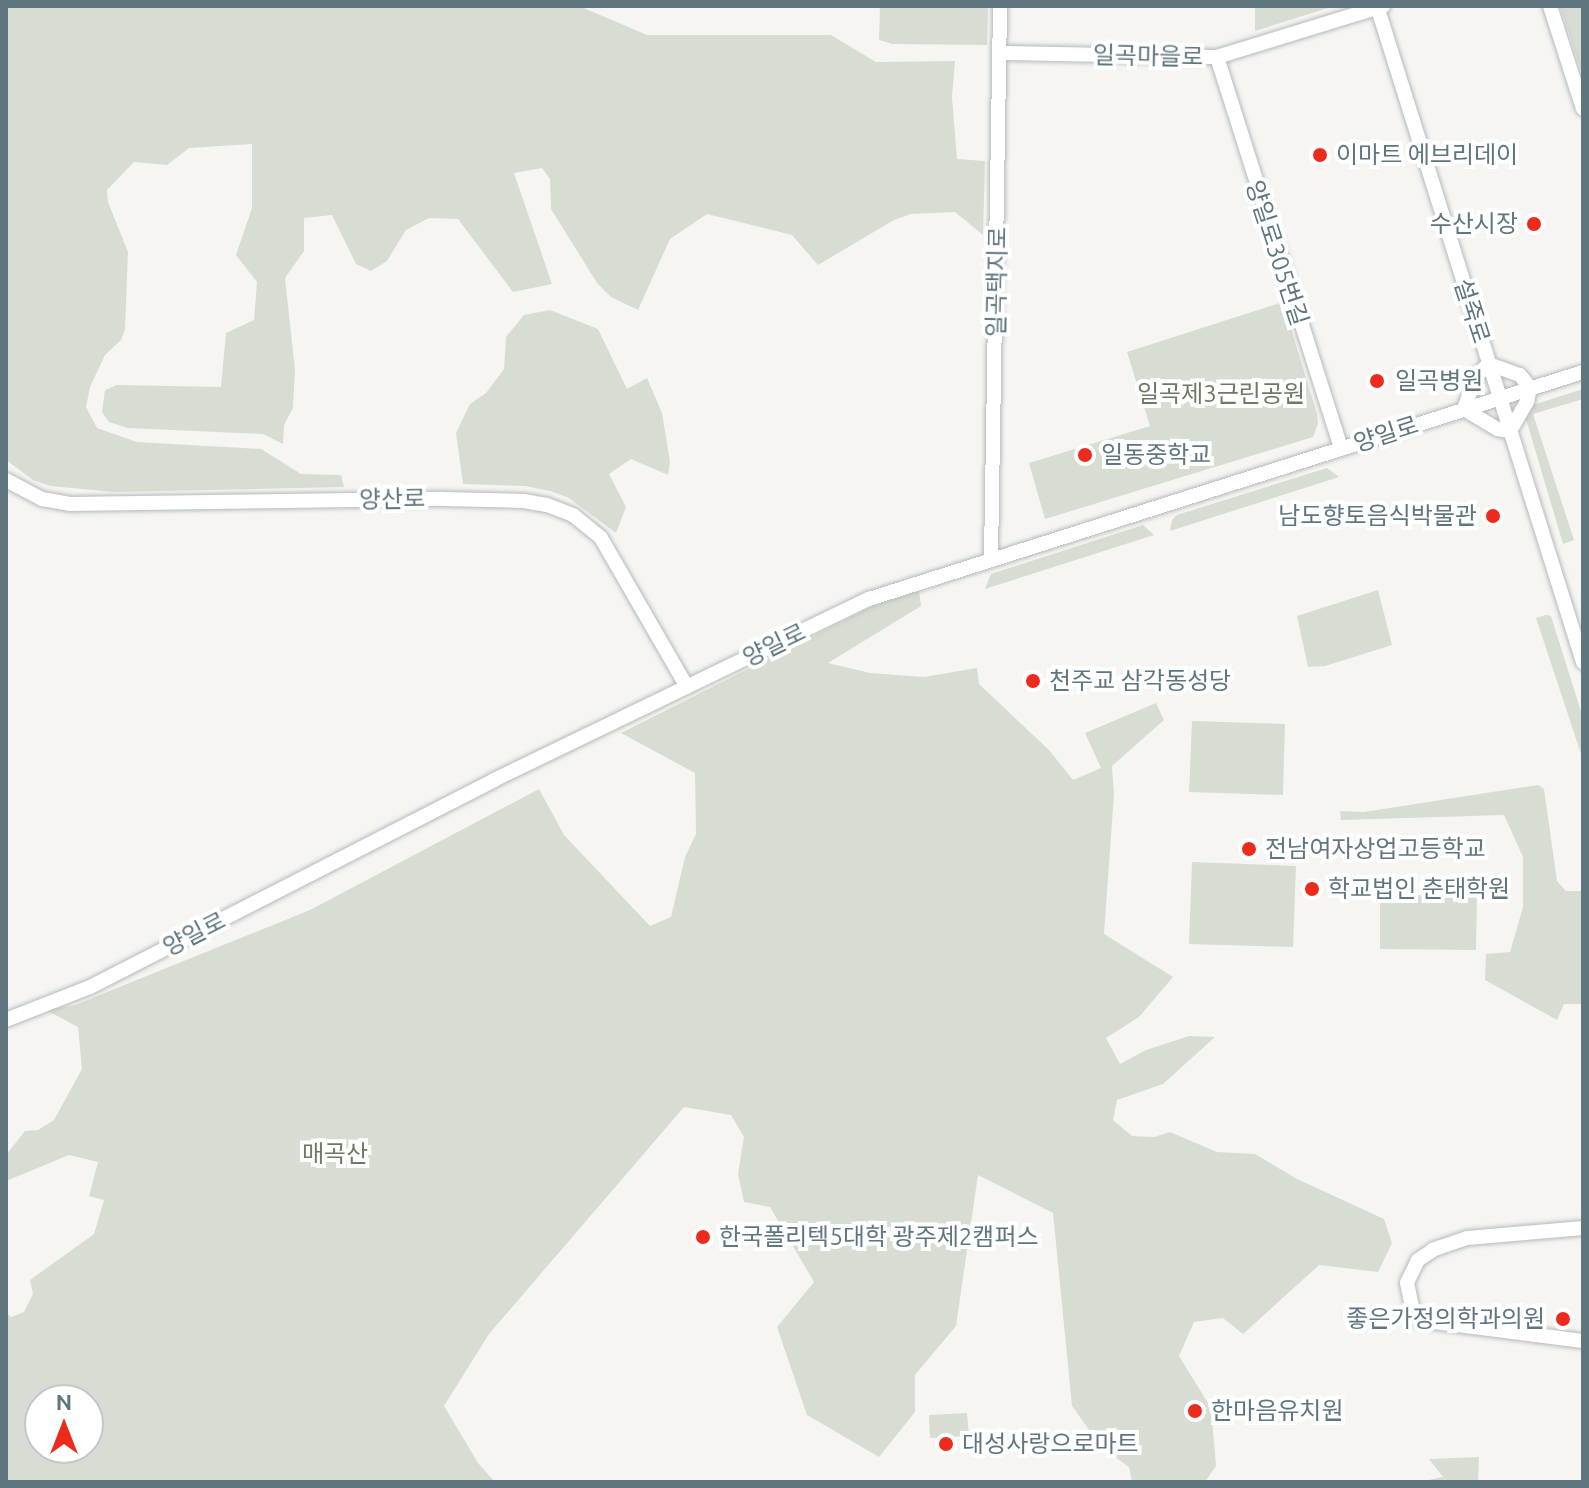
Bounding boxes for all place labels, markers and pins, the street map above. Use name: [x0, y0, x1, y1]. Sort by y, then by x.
place label: 이마트 에브리데이: [1336, 141, 1518, 169]
marker: 이마트 에브리데이: [1311, 146, 1329, 164]
place label: 수산시장: [1430, 210, 1518, 238]
marker: 수산시장: [1525, 215, 1543, 233]
place label: 일곡병원: [1395, 367, 1483, 395]
marker: 일곡병원: [1366, 370, 1388, 392]
place label: 일동중학교: [1101, 441, 1211, 469]
marker: 일동중학교: [1076, 446, 1094, 464]
place label: 남도향토음식박물관: [1278, 502, 1477, 530]
marker: 남도향토음식박물관: [1484, 507, 1502, 525]
place label: 천주교 삼각동성당: [1049, 667, 1231, 695]
marker: 천주교 삼각동성당: [1024, 672, 1042, 690]
place label: 전남여자상업고등학교: [1265, 835, 1486, 863]
marker: 전남여자상업고등학교: [1240, 840, 1258, 858]
place label: 학교법인 춘태학원: [1328, 875, 1510, 903]
marker: 학교법인 춘태학원: [1303, 880, 1321, 898]
place label: 한국폴리텍5대학 광주제2캠퍼스: [719, 1223, 1039, 1251]
marker: 한국폴리텍5대학 광주제2캠퍼스: [694, 1228, 712, 1246]
place label: 좋은가정의학과의원: [1346, 1305, 1545, 1333]
marker: 좋은가정의학과의원: [1552, 1308, 1574, 1330]
place label: 한마음유치원: [1211, 1397, 1343, 1425]
marker: 한마음유치원: [1186, 1402, 1204, 1420]
place label: 대성사랑으로마트: [962, 1430, 1139, 1458]
marker: 대성사랑으로마트: [937, 1435, 955, 1453]

